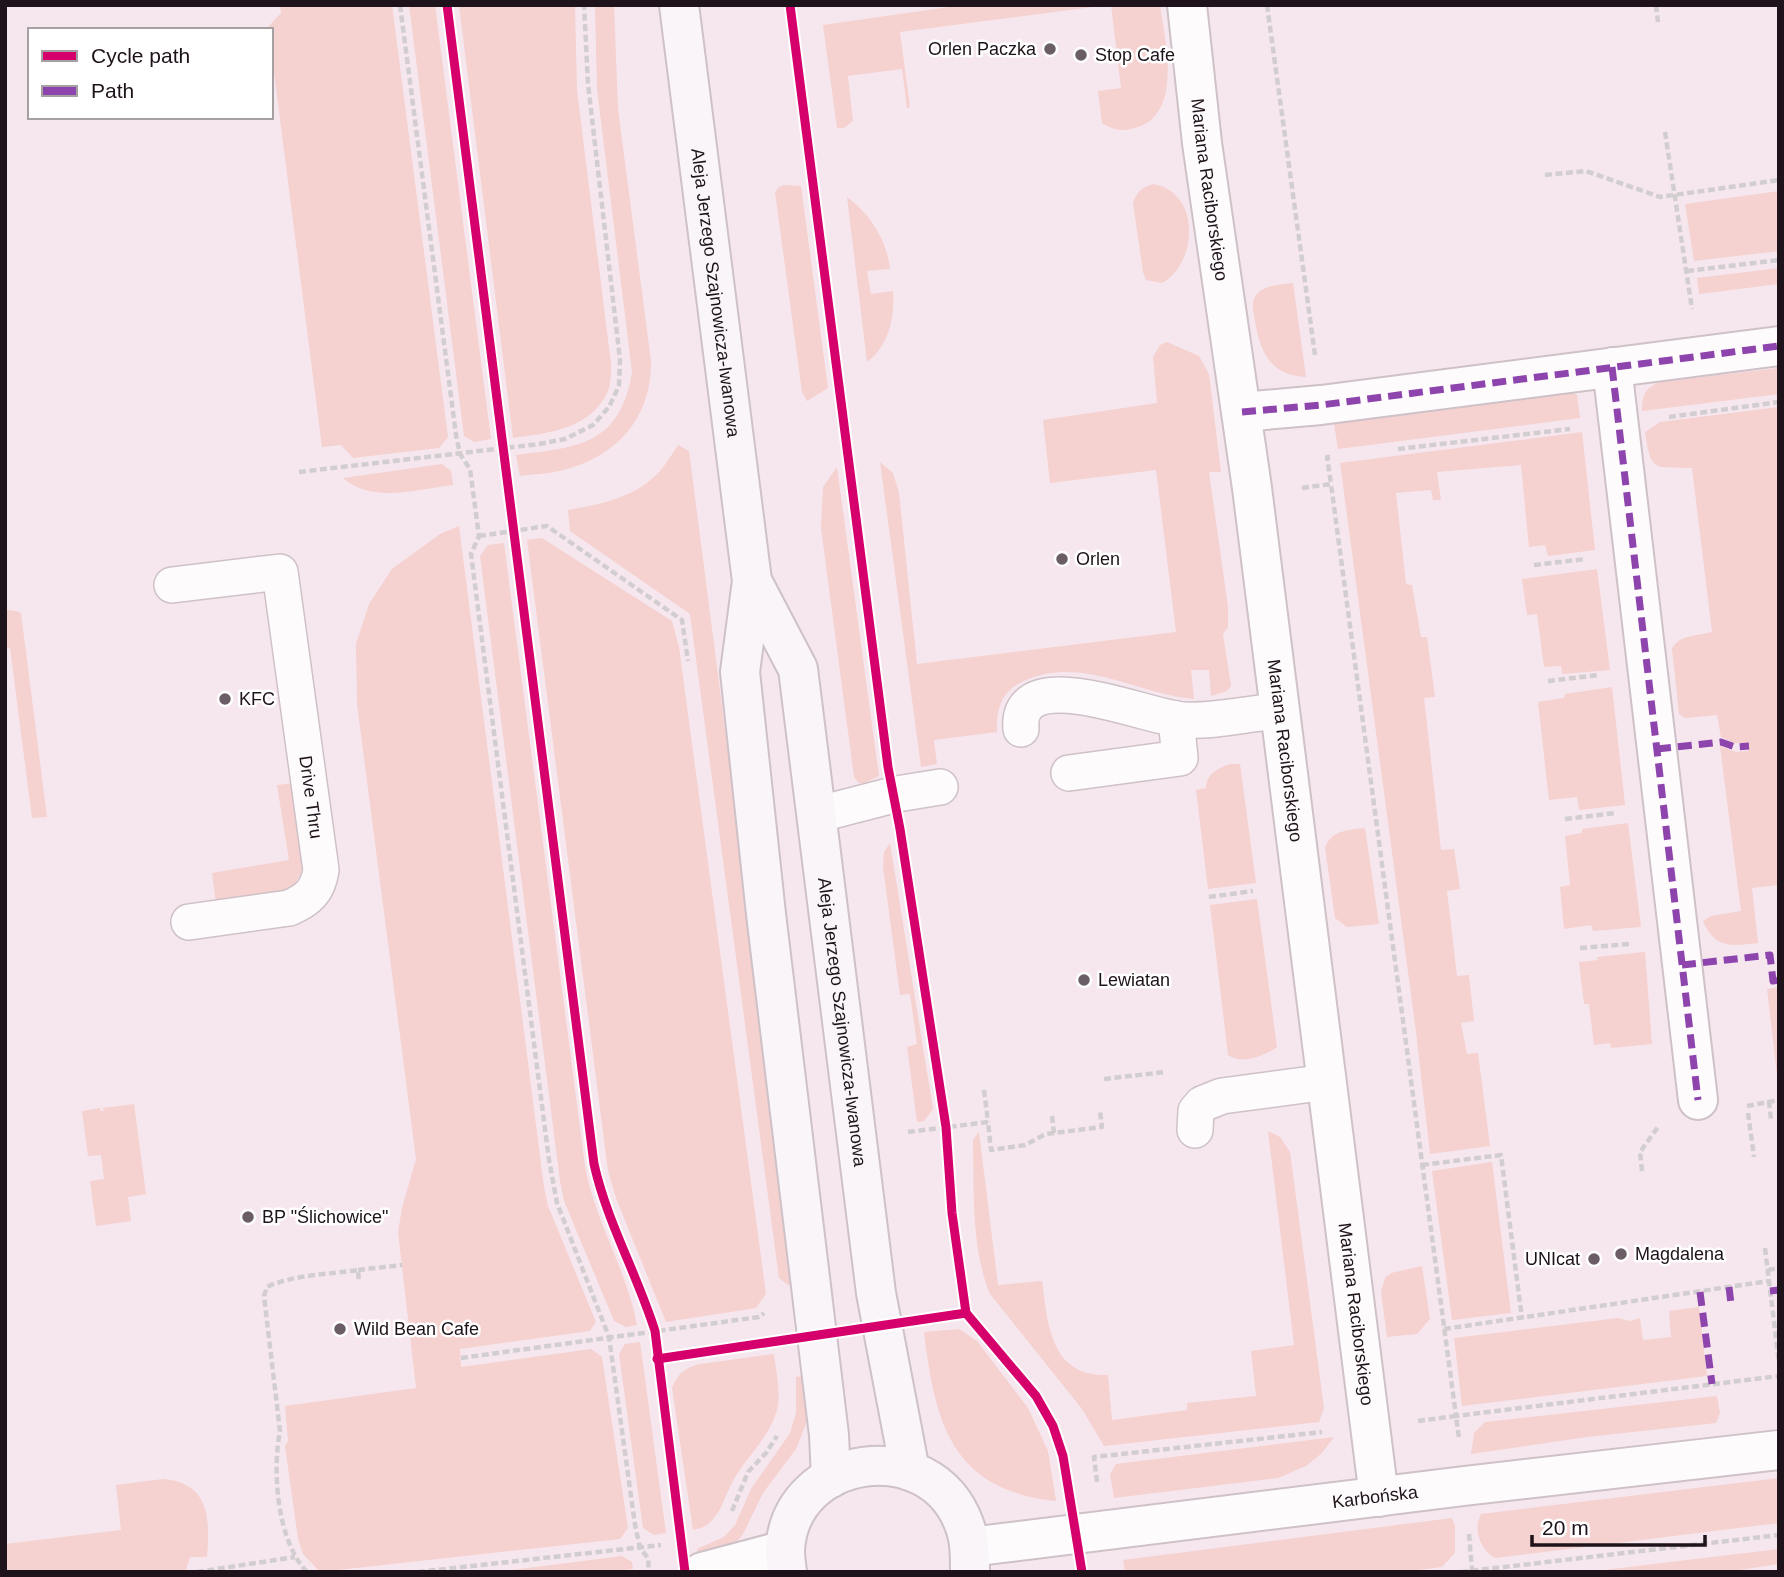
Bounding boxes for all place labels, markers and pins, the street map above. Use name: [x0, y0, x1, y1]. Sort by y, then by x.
place label: Orlen Paczka: [928, 39, 1037, 59]
marker: Orlen Paczka: [1042, 41, 1058, 57]
place label: Stop Cafe: [1095, 45, 1175, 65]
marker: Stop Cafe: [1073, 47, 1089, 63]
place label: Orlen: [1076, 549, 1120, 569]
marker: Orlen: [1054, 551, 1070, 567]
place label: KFC: [239, 689, 275, 709]
marker: KFC: [217, 691, 233, 707]
place label: Lewiatan: [1098, 970, 1170, 990]
marker: Lewiatan: [1076, 972, 1092, 988]
place label: BP "Ślichowice": [262, 1206, 389, 1227]
marker: BP "Ślichowice": [240, 1209, 256, 1225]
place label: Magdalena: [1635, 1244, 1725, 1264]
marker: Magdalena: [1613, 1246, 1629, 1262]
place label: UNIcat: [1525, 1249, 1580, 1269]
marker: UNIcat: [1586, 1251, 1602, 1267]
place label: Wild Bean Cafe: [354, 1319, 479, 1339]
marker: Wild Bean Cafe: [332, 1321, 348, 1337]

